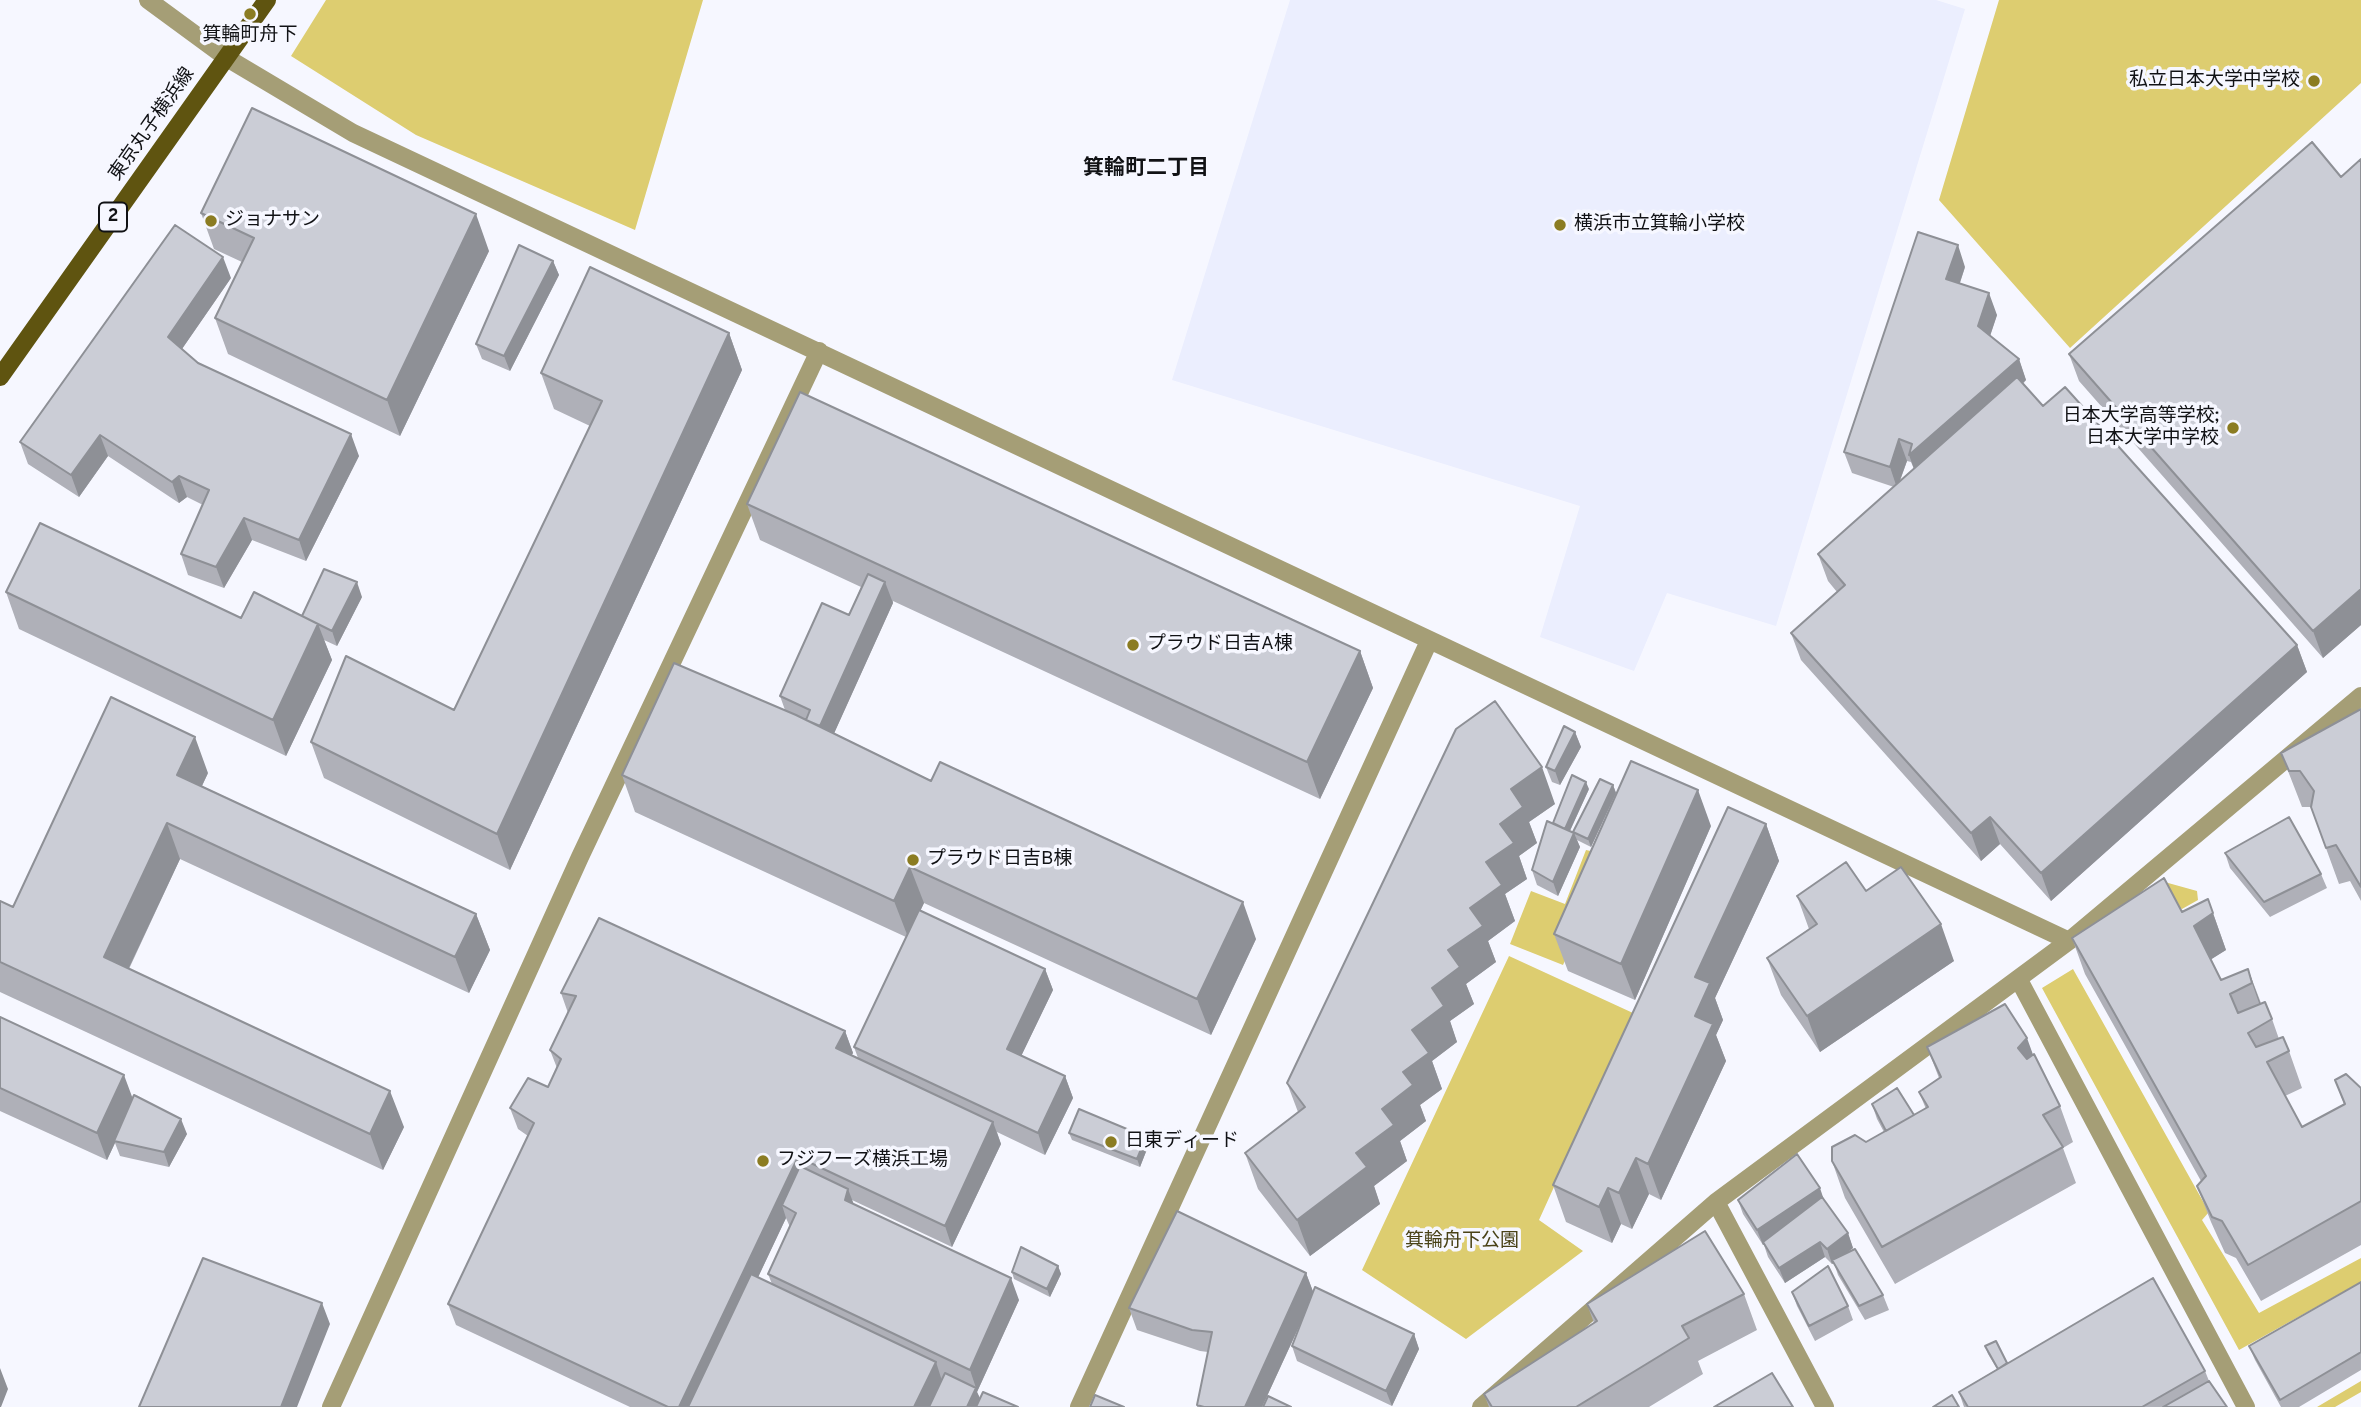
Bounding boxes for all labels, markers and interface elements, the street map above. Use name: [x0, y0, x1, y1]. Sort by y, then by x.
marker: 箕輪町舟下: [242, 6, 258, 22]
place label: 箕輪町舟下: [203, 25, 297, 47]
street label: 東京丸子横浜線: [106, 64, 200, 186]
place label: 私立日本大学中学校: [2129, 70, 2300, 92]
marker: 私立日本大学中学校: [2306, 73, 2322, 89]
district label: 箕輪町二丁目: [1083, 157, 1209, 183]
road number: 2: [99, 202, 127, 232]
place label: ジョナサン: [225, 210, 320, 232]
marker: ジョナサン: [203, 213, 219, 229]
place label: 横浜市立箕輪小学校: [1574, 214, 1745, 236]
marker: 横浜市立箕輪小学校: [1552, 217, 1568, 233]
place label: 日本大学高等学校; 日本大学中学校: [2063, 406, 2219, 450]
marker: 日本大学高等学校; 日本大学中学校: [2225, 420, 2241, 436]
place label: プラウド日吉A棟: [1147, 634, 1293, 656]
marker: プラウド日吉A棟: [1125, 637, 1141, 653]
place label: プラウド日吉B棟: [927, 849, 1072, 871]
marker: プラウド日吉B棟: [905, 852, 921, 868]
place label: 日東ディード: [1125, 1131, 1239, 1153]
marker: 日東ディード: [1103, 1134, 1119, 1150]
place label: フジフーズ横浜工場: [777, 1150, 948, 1172]
marker: フジフーズ横浜工場: [755, 1153, 771, 1169]
park label: 箕輪舟下公園: [1405, 1231, 1519, 1253]

